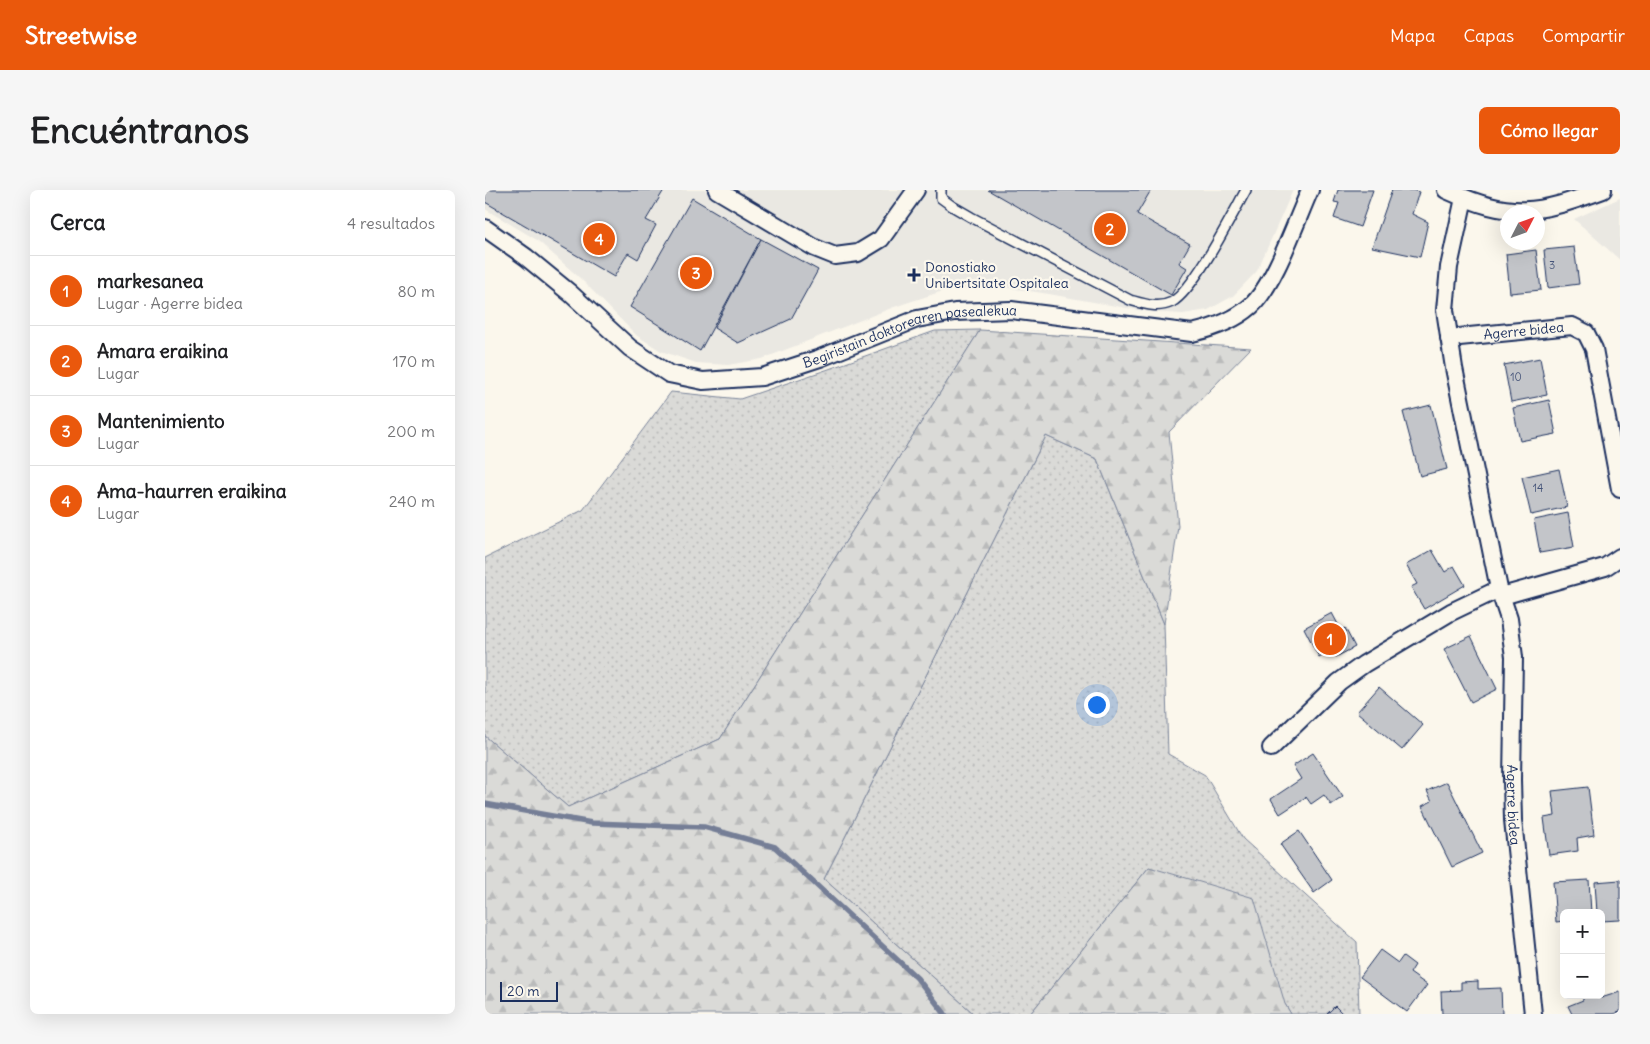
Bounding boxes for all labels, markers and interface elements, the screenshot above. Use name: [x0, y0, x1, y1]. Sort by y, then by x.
text: Streetwise: [25, 20, 137, 50]
text: Mapa: [1390, 24, 1435, 47]
text: Capas: [1463, 24, 1514, 47]
text: Compartir: [1542, 24, 1625, 47]
button: Cómo llegar: [1479, 107, 1620, 154]
text: Encuéntranos: [30, 108, 249, 152]
north arrow: [1500, 205, 1545, 250]
text: Cerca: [50, 209, 105, 236]
pin: 2: [1094, 210, 1126, 248]
text: 4 resultados: [347, 213, 435, 233]
pin: 4: [583, 220, 615, 258]
pin: 3: [680, 254, 712, 292]
place label: Donostiako Unibertsitate Ospitalea: [925, 258, 1069, 292]
house number: 3: [1549, 258, 1555, 272]
marker: Donostiako Unibertsitate Ospitalea: [907, 268, 921, 282]
text: markesanea: [97, 269, 204, 293]
text: 1: [63, 281, 69, 301]
text: 80 m: [397, 281, 435, 301]
text: Lugar · Agerre bidea: [97, 293, 243, 313]
street label: Begiristain doktorearen pasealekua: [800, 301, 1018, 372]
street label: Agerre bidea: [1483, 318, 1565, 344]
text: Amara eraikina: [97, 339, 228, 363]
text: 2: [62, 351, 70, 371]
text: 170 m: [392, 351, 435, 371]
text: Lugar: [97, 363, 139, 383]
house number: 10: [1510, 370, 1522, 384]
text: Mantenimiento: [97, 409, 225, 433]
text: 3: [61, 421, 71, 441]
text: 200 m: [387, 421, 435, 441]
text: Lugar: [97, 433, 139, 453]
text: Ama-haurren eraikina: [97, 479, 287, 503]
house number: 14: [1533, 481, 1543, 495]
text: 4: [61, 491, 71, 511]
text: 240 m: [389, 491, 435, 511]
text: Lugar: [97, 503, 139, 523]
pin: 1: [1314, 620, 1346, 658]
your location: [1084, 692, 1110, 718]
street label: Agerre bidea: [1503, 764, 1525, 846]
map controls: [1560, 909, 1605, 999]
button: +: [1560, 909, 1605, 954]
button: −: [1560, 954, 1605, 999]
scale bar: [500, 979, 557, 1002]
text: 20 m: [507, 982, 540, 1000]

